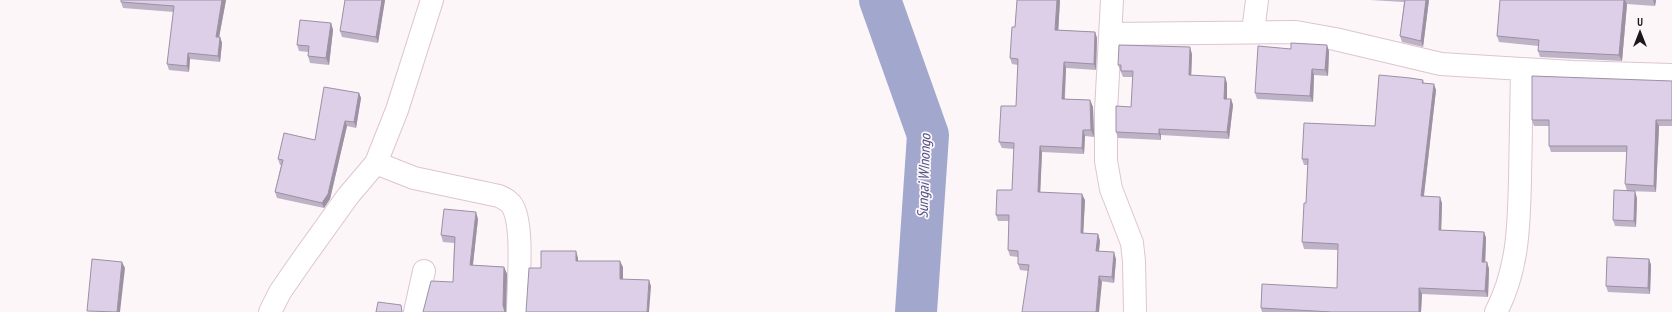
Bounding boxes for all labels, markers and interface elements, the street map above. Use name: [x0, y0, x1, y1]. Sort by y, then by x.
north arrow: [1620, 12, 1660, 52]
text: U: [1637, 15, 1643, 29]
water label: Sungai WInongo: [913, 132, 935, 218]

